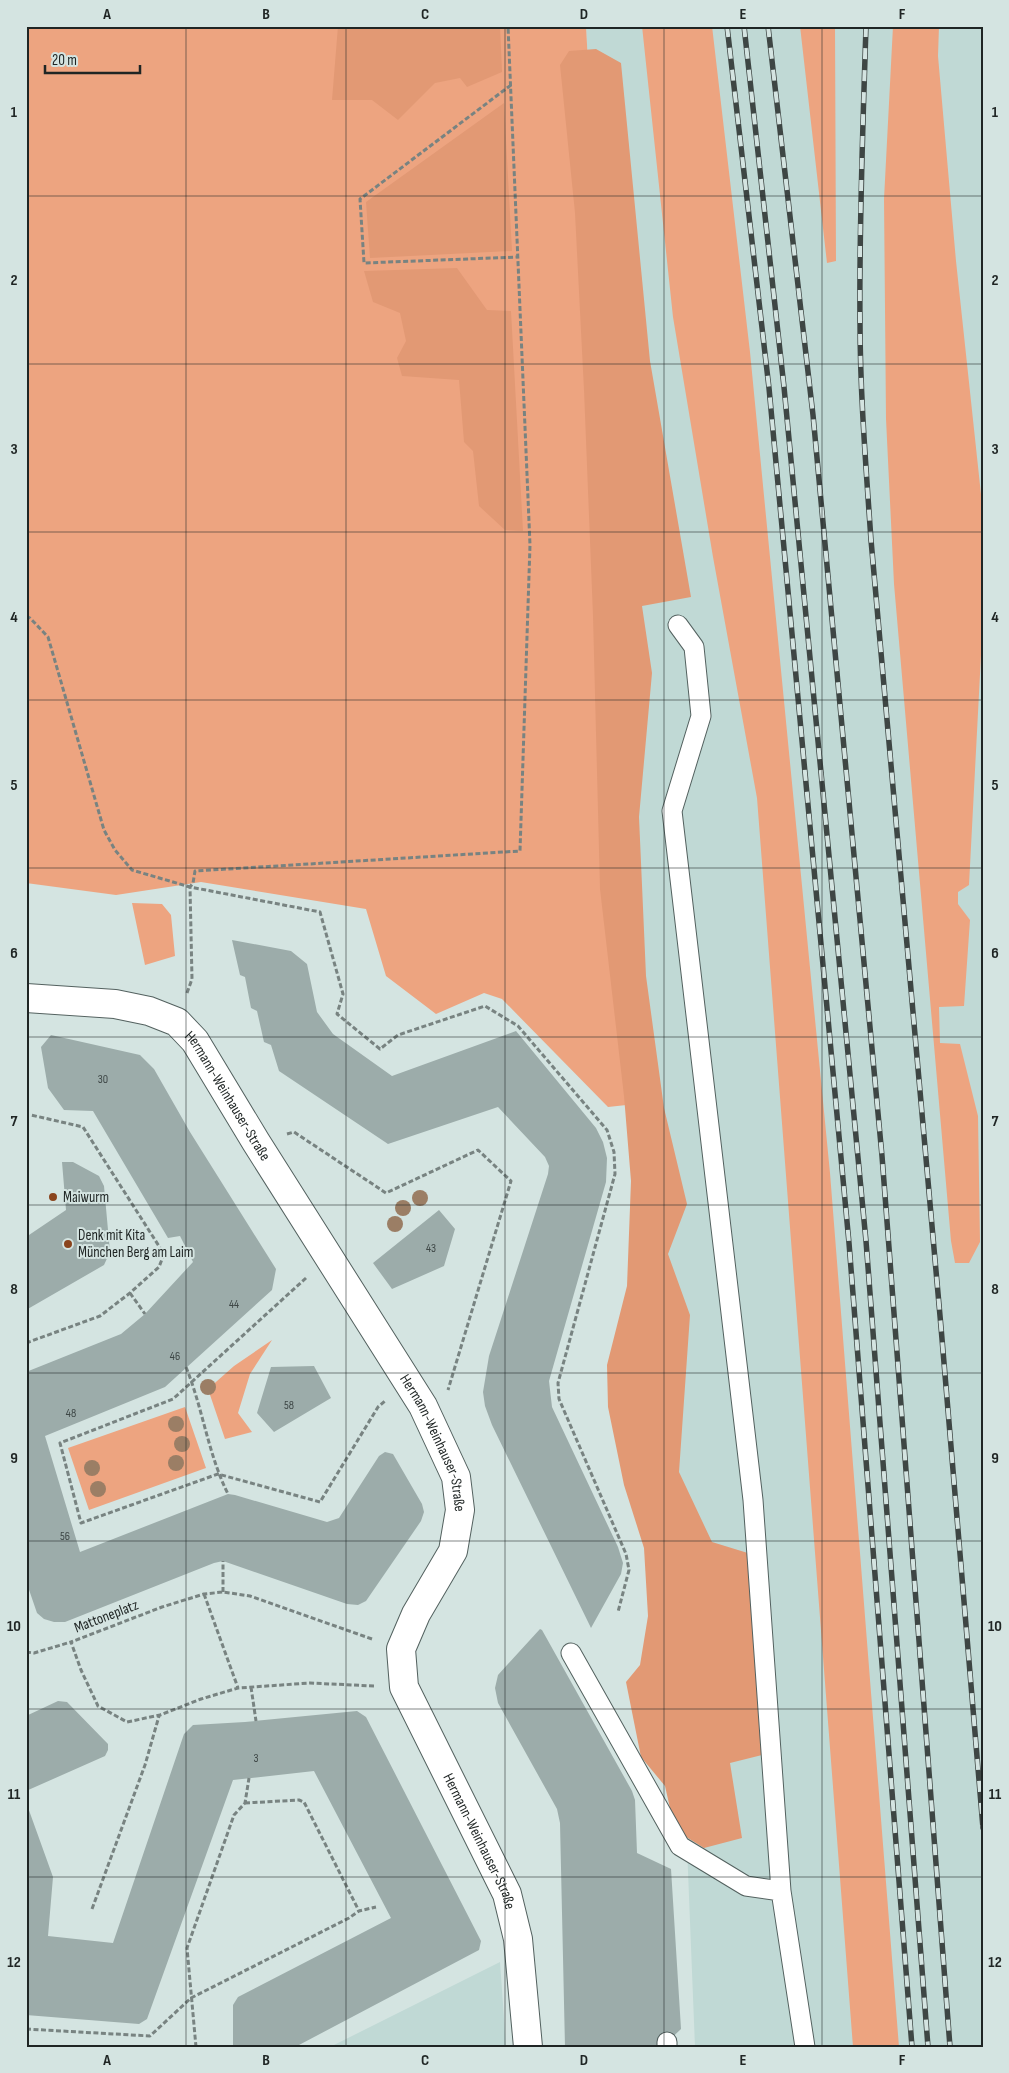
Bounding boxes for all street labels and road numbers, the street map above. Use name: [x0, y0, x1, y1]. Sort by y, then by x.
street label: Hermann-Weinhauser-Straße: [180, 1027, 274, 1164]
street label: Hermann-Weinhauser-Straße: [395, 1371, 469, 1513]
street label: Mattoneplatz: [71, 1595, 142, 1637]
street label: Hermann-Weinhauser-Straße: [439, 1770, 519, 1911]

